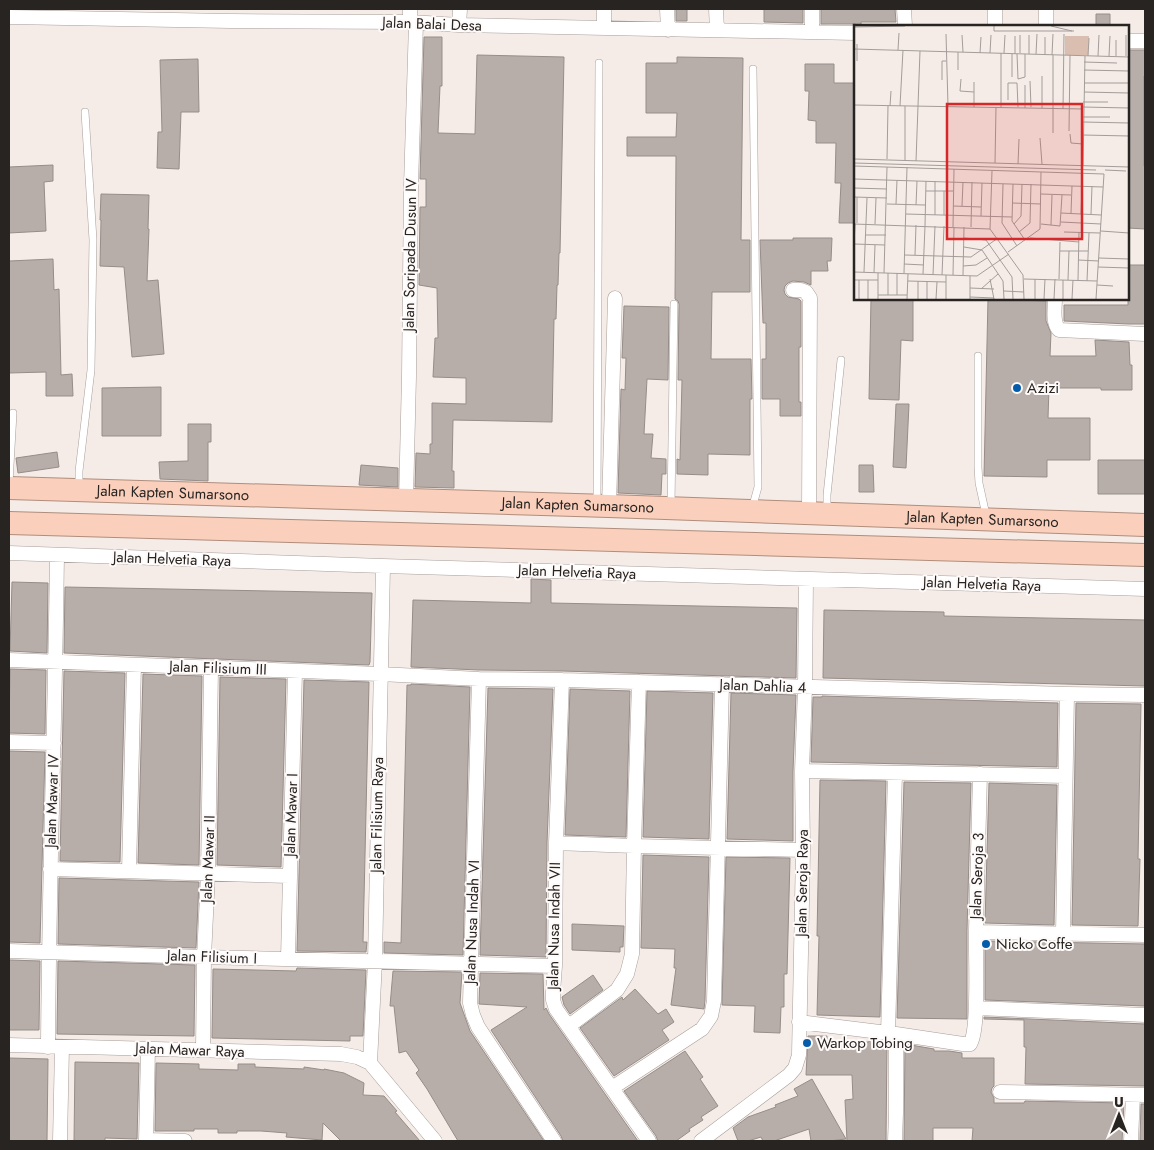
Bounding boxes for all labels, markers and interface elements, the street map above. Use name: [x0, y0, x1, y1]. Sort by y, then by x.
street label: Jalan Balai Desa: [380, 11, 482, 37]
inset map: [854, 25, 1129, 300]
street label: Jalan Soripada Dusun IV: [398, 178, 422, 334]
place label: Azizi: [1027, 377, 1059, 399]
marker: Azizi: [1011, 382, 1023, 394]
street label: Jalan Kapten Sumarsono: [94, 480, 249, 506]
street label: Jalan Kapten Sumarsono: [499, 492, 654, 519]
street label: Jalan Kapten Sumarsono: [904, 505, 1059, 533]
street label: Jalan Helvetia Raya: [110, 546, 232, 572]
street label: Jalan Helvetia Raya: [515, 559, 637, 585]
street label: Jalan Helvetia Raya: [920, 571, 1042, 597]
street label: Jalan Filisium III: [167, 655, 267, 681]
street label: Jalan Dahlia 4: [717, 673, 807, 699]
street label: Jalan Mawar IV: [39, 754, 65, 850]
street label: Jalan Filisium Raya: [365, 757, 389, 875]
street label: Jalan Mawar I: [278, 773, 303, 859]
street label: Jalan Mawar II: [195, 815, 221, 905]
street label: Jalan Seroja Raya: [790, 829, 814, 939]
street label: Jalan Seroja 3: [964, 832, 990, 922]
street label: Jalan Nusa Indah VI: [459, 859, 485, 987]
street label: Jalan Nusa Indah VII: [542, 862, 566, 992]
place label: Nicko Coffe: [996, 933, 1073, 955]
marker: Nicko Coffe: [980, 938, 992, 950]
street label: Jalan Filisium I: [164, 944, 258, 970]
place label: Warkop Tobing: [817, 1032, 913, 1054]
street label: Jalan Mawar Raya: [133, 1037, 245, 1063]
marker: Warkop Tobing: [801, 1037, 813, 1049]
north arrow: [1094, 1090, 1144, 1140]
text: U: [1114, 1092, 1124, 1112]

